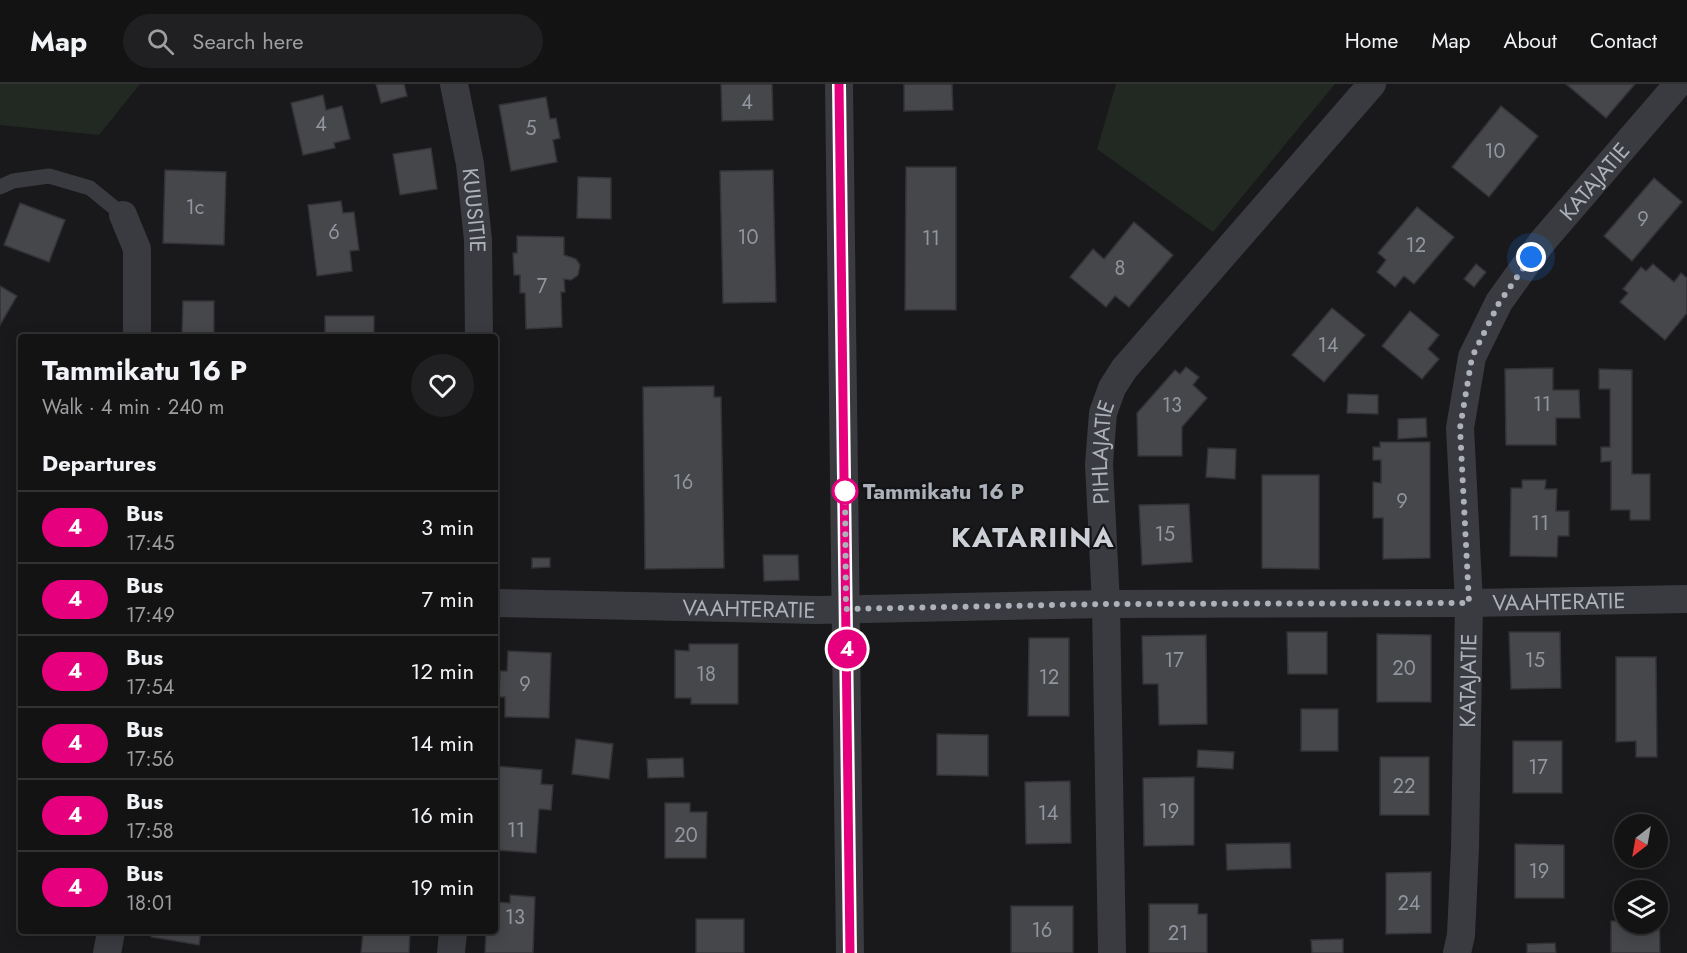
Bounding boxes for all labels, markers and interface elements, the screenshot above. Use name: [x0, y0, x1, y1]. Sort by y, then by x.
search box: [123, 14, 543, 68]
text: Map: [30, 21, 87, 62]
icon: search: [144, 25, 177, 58]
text: Search here: [192, 25, 304, 57]
text: Home: [1345, 26, 1398, 56]
text: Map: [1431, 26, 1471, 56]
text: About: [1504, 26, 1557, 56]
text: Contact: [1590, 26, 1657, 56]
house number: 4: [741, 88, 753, 117]
house number: 4: [315, 110, 327, 139]
house number: 5: [525, 114, 537, 143]
street label: KATAJATIE: [1551, 135, 1637, 227]
house number: 10: [1485, 137, 1506, 166]
street label: KUUSITIE: [454, 166, 494, 253]
house number: 1c: [186, 193, 204, 222]
house number: 9: [1637, 205, 1649, 234]
house number: 6: [328, 218, 340, 247]
house number: 10: [738, 223, 759, 252]
house number: 11: [922, 224, 940, 253]
house number: 12: [1406, 231, 1426, 260]
your location: [1516, 242, 1546, 272]
house number: 8: [1115, 254, 1125, 283]
house number: 7: [537, 272, 548, 301]
house number: 14: [1318, 331, 1339, 360]
text: Tammikatu 16 P: [42, 350, 247, 391]
button: heart: [411, 354, 474, 417]
house number: 11: [1533, 390, 1551, 419]
house number: 13: [1162, 391, 1182, 420]
text: Walk · 4 min · 240 m: [42, 393, 224, 422]
street label: PIHLAJATIE: [1083, 396, 1122, 505]
text: Departures: [42, 447, 156, 479]
house number: 16: [673, 468, 693, 497]
place label: Tammikatu 16 P: [863, 475, 1024, 507]
marker: Tammikatu 16 P: [832, 478, 858, 504]
house number: 9: [1396, 487, 1408, 516]
text: Bus: [126, 497, 163, 529]
house number: 11: [1531, 509, 1549, 538]
text: 3 min: [421, 511, 474, 543]
text: 4: [68, 512, 82, 542]
district label: KATARIINA: [951, 517, 1115, 558]
house number: 15: [1155, 520, 1175, 549]
text: 17:45: [126, 529, 174, 558]
text: Bus: [126, 569, 163, 601]
text: 7 min: [421, 583, 474, 615]
text: 4: [68, 584, 82, 614]
street label: VAAHTERATIE: [1492, 584, 1626, 619]
street label: VAAHTERATIE: [682, 591, 816, 626]
text: 17:49: [126, 601, 175, 630]
line badge: 4: [828, 630, 866, 668]
street label: KATAJATIE: [1451, 633, 1484, 728]
text: 4: [840, 634, 854, 664]
text: Bus: [126, 641, 163, 673]
house number: 17: [1164, 646, 1184, 675]
house number: 15: [1525, 646, 1545, 675]
house number: 20: [1392, 654, 1416, 683]
text: 12 min: [411, 655, 474, 687]
text: 4: [68, 656, 82, 686]
house number: 18: [696, 660, 716, 689]
house number: 12: [1039, 663, 1059, 692]
house number: 9: [519, 670, 531, 699]
text: 17:54: [126, 673, 174, 702]
text: Bus: [126, 713, 163, 745]
text: 14 min: [410, 727, 474, 759]
text: 4: [68, 728, 82, 758]
text: 17:56: [126, 745, 174, 774]
house number: 17: [1528, 753, 1548, 782]
house number: 22: [1393, 772, 1415, 801]
text: Bus: [126, 785, 163, 817]
house number: 19: [1159, 797, 1179, 826]
text: 16 min: [410, 799, 474, 831]
house number: 14: [1038, 799, 1059, 828]
text: 4: [68, 800, 82, 830]
north arrow: [1614, 814, 1668, 868]
map controls: [1614, 814, 1668, 934]
house number: 11: [507, 816, 525, 845]
text: 17:58: [126, 817, 174, 846]
house number: 20: [674, 821, 698, 850]
text: Bus: [126, 857, 163, 889]
house number: 19: [1529, 857, 1549, 886]
text: 19 min: [410, 871, 474, 903]
text: 4: [68, 872, 82, 902]
button: layers: [1614, 880, 1668, 934]
text: 18:01: [126, 889, 173, 918]
house number: 24: [1397, 889, 1421, 918]
house number: 13: [505, 903, 525, 932]
house number: 16: [1032, 916, 1052, 945]
house number: 21: [1168, 919, 1188, 948]

